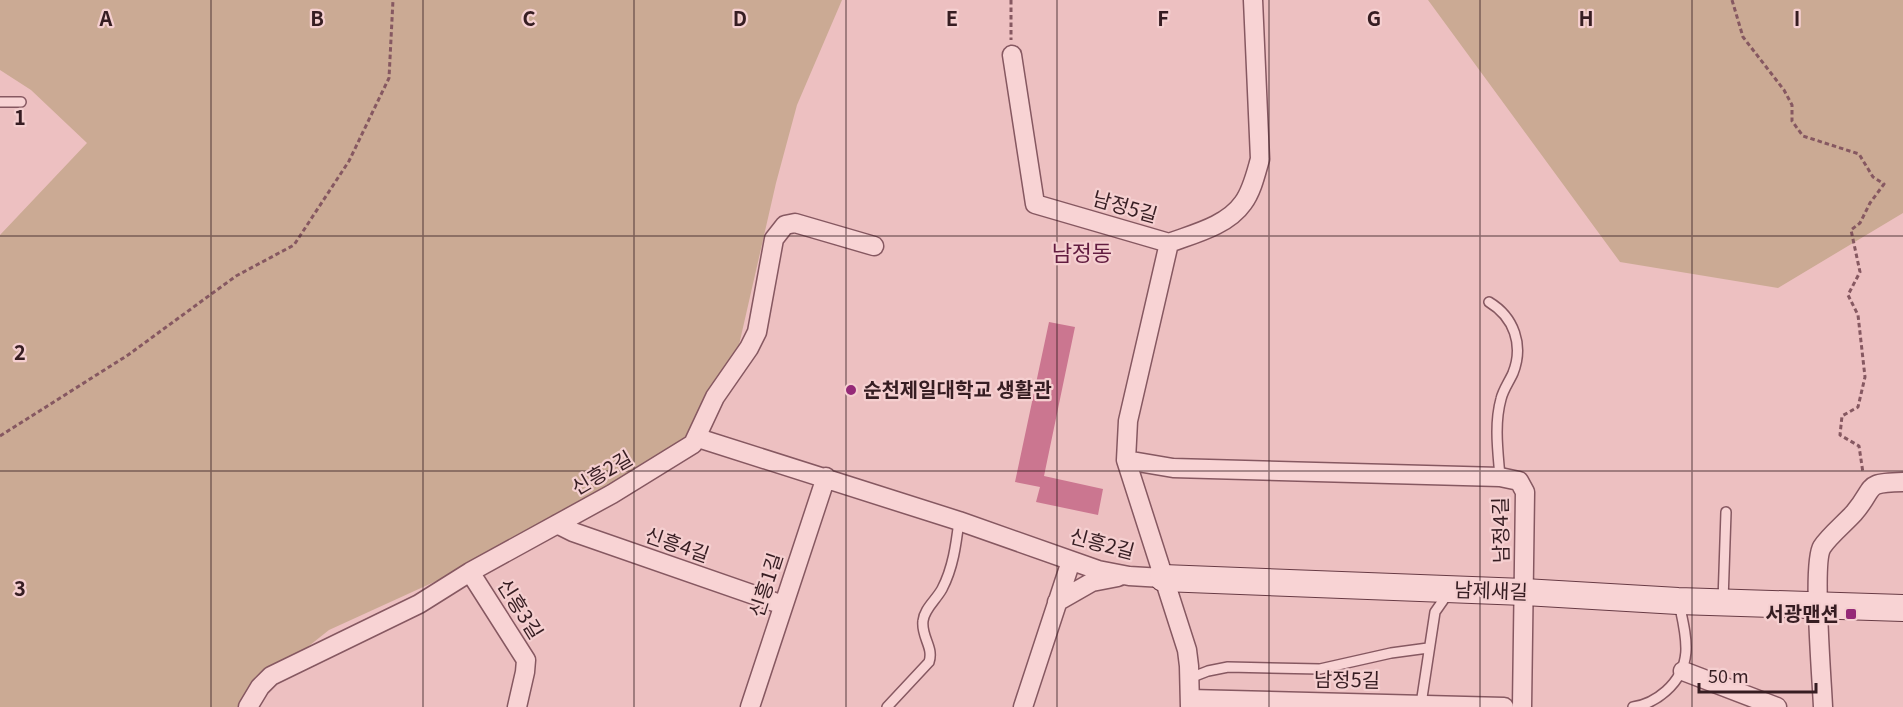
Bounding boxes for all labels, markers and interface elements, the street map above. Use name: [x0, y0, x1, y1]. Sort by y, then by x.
text: A: [99, 3, 113, 32]
text: B: [310, 3, 324, 32]
text: C: [522, 3, 536, 32]
text: D: [733, 3, 747, 32]
text: E: [946, 3, 958, 32]
text: F: [1157, 3, 1169, 32]
text: G: [1367, 3, 1381, 32]
text: H: [1578, 3, 1594, 32]
text: I: [1794, 3, 1800, 32]
text: 1: [14, 102, 26, 131]
street label: 남정5길: [1090, 182, 1161, 229]
district label: 남정동: [1052, 235, 1112, 267]
text: 2: [14, 337, 26, 366]
place label: 순천제일대학교 생활관: [863, 374, 1052, 403]
marker: 순천제일대학교 생활관: [844, 383, 858, 397]
street label: 신흥2길: [565, 443, 637, 501]
street label: 남정4길: [1484, 497, 1515, 563]
street label: 신흥4길: [641, 519, 714, 568]
street label: 신흥2길: [1067, 520, 1138, 565]
street label: 신흥1길: [741, 549, 789, 621]
street label: 신흥3길: [491, 572, 551, 644]
text: 3: [14, 573, 26, 602]
street label: 남제새길: [1454, 574, 1528, 605]
place label: 서광맨션: [1765, 598, 1839, 627]
marker: 서광맨션: [1844, 607, 1858, 621]
scale bar: [1699, 656, 1816, 694]
text: 50 m: [1708, 662, 1749, 688]
street label: 남정5길: [1314, 663, 1380, 694]

